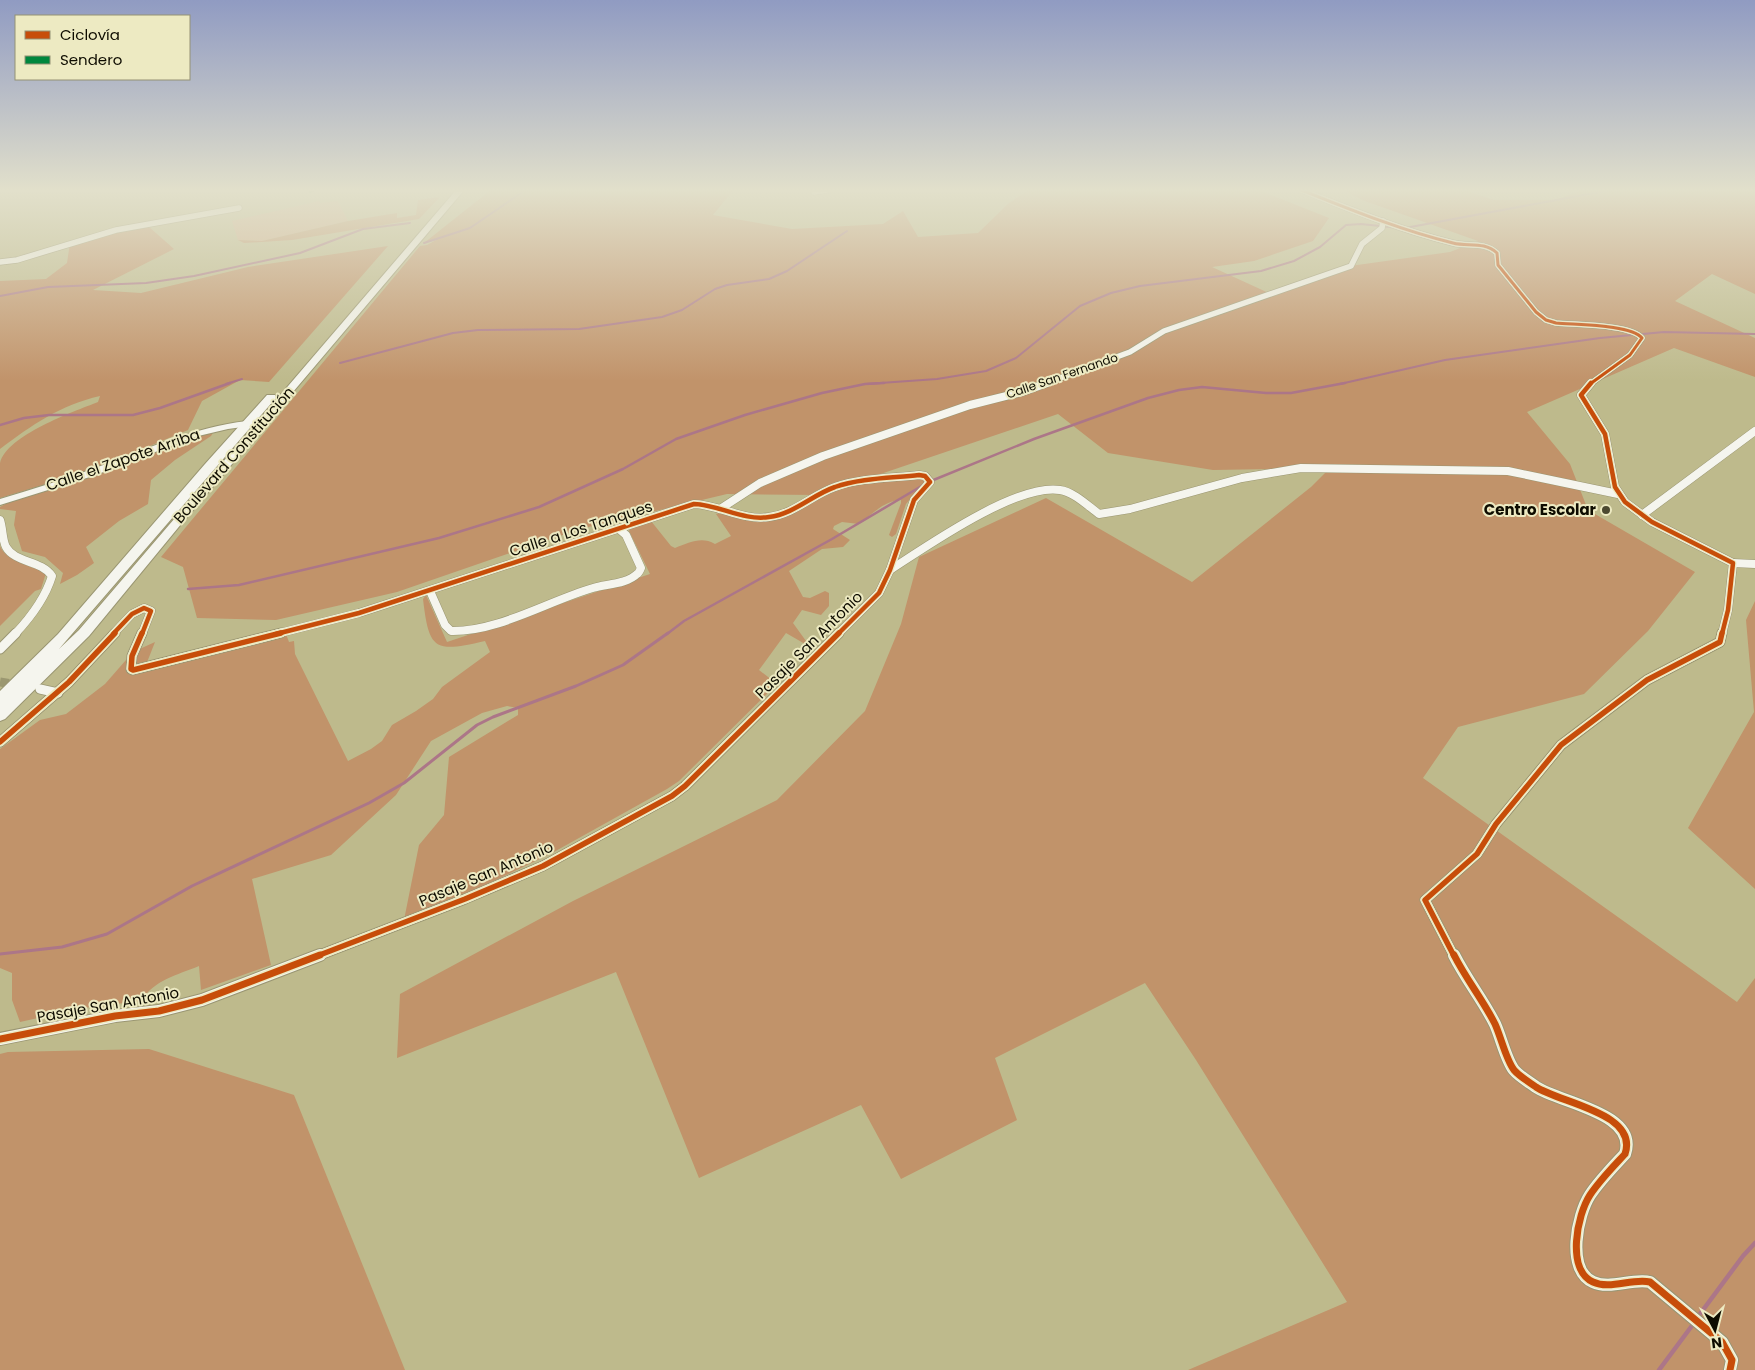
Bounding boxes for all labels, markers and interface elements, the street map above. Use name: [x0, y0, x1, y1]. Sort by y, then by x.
legend: [15, 15, 190, 80]
text: Ciclovía: [60, 24, 120, 45]
text: Sendero: [60, 49, 122, 70]
street label: Calle San Fernando: [1004, 348, 1120, 403]
street label: Boulevard Constitución: [168, 382, 299, 527]
street label: Calle el Zapote Arriba: [43, 423, 203, 496]
street label: Calle a Los Tanques: [507, 495, 655, 562]
place label: Centro Escolar: [1484, 499, 1597, 520]
marker: Centro Escolar: [1600, 504, 1612, 516]
street label: Pasaje San Antonio: [750, 586, 867, 703]
street label: Pasaje San Antonio: [415, 836, 556, 911]
street label: Pasaje San Antonio: [35, 982, 181, 1027]
north arrow: [1690, 1305, 1740, 1355]
text: N: [1710, 1332, 1723, 1353]

